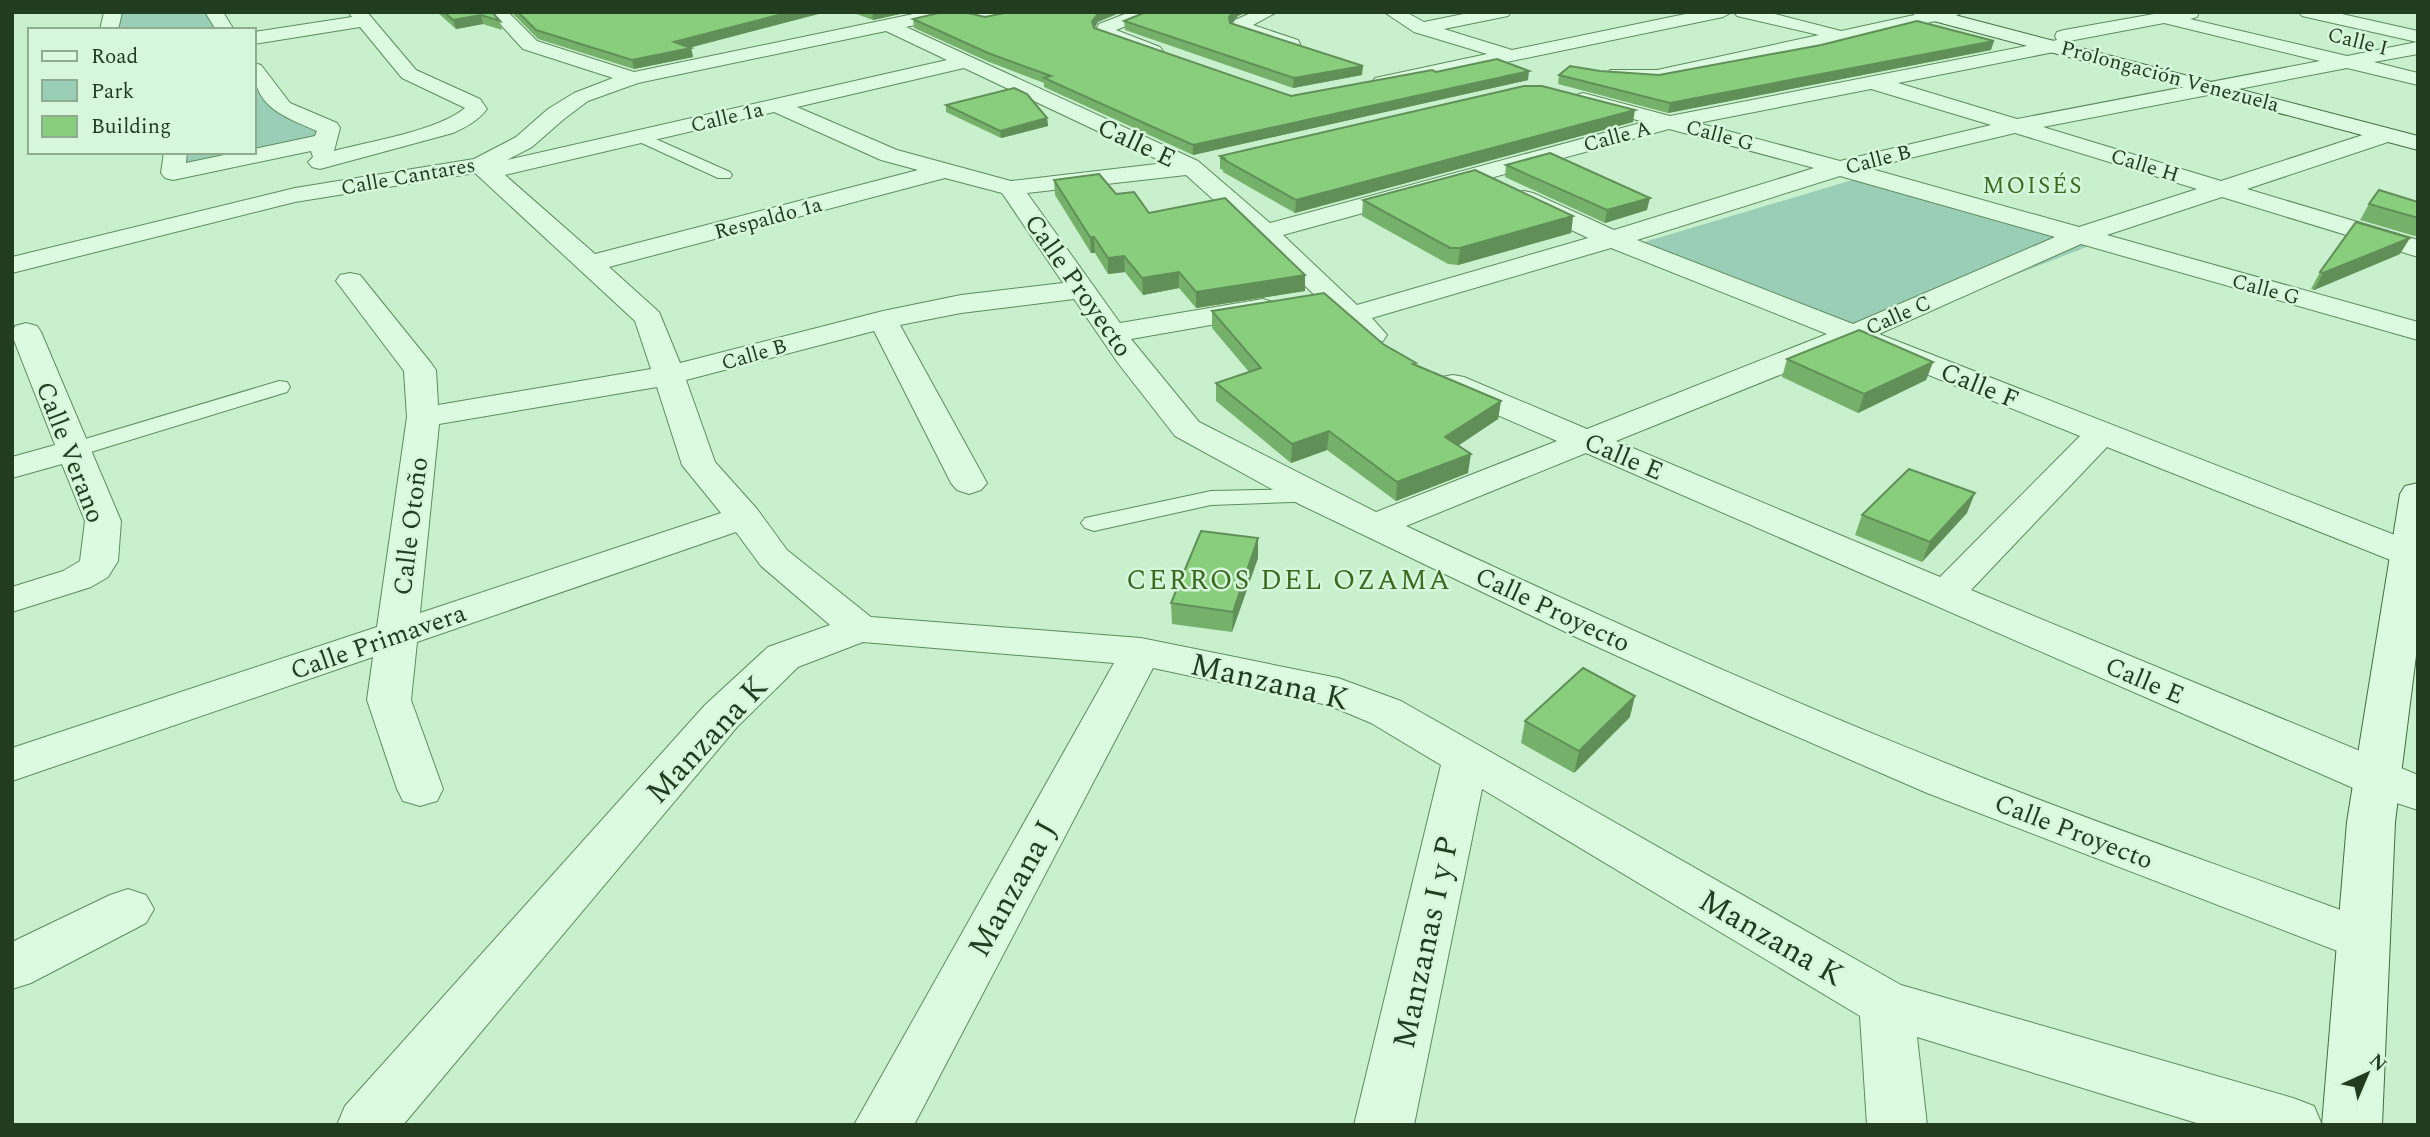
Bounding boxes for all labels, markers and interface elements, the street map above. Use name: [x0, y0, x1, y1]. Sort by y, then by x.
street label: Calle I: [2324, 19, 2391, 65]
legend: [28, 28, 256, 154]
street label: Prolongación Venezuela: [2057, 32, 2283, 122]
text: Road: [91, 41, 138, 73]
text: Park: [91, 76, 135, 108]
street label: Calle 1a: [688, 94, 768, 142]
street label: Calle E: [1091, 107, 1183, 179]
text: Building: [91, 111, 171, 143]
street label: Calle G: [1682, 112, 1757, 160]
street label: Calle A: [1580, 113, 1655, 161]
street label: Calle B: [1842, 136, 1915, 184]
street label: Calle H: [2106, 140, 2183, 192]
street label: Calle Cantares: [338, 149, 478, 205]
district label: MOISÉS: [1983, 169, 2083, 204]
street label: Respaldo 1a: [711, 189, 826, 249]
street label: Calle Proyecto: [1014, 206, 1143, 366]
street label: Calle G: [2228, 266, 2303, 314]
street label: Calle C: [1861, 287, 1936, 344]
street label: Calle B: [718, 330, 791, 380]
street label: Calle F: [1934, 352, 2025, 420]
street label: Calle Verano: [25, 376, 115, 529]
street label: Calle E: [1578, 422, 1670, 492]
street label: Calle Otoño: [383, 455, 439, 598]
street label: Calle Proyecto: [1468, 556, 1637, 663]
district label: CERROS DEL OZAMA: [1126, 559, 1452, 602]
street label: Calle Primavera: [285, 593, 472, 691]
street label: Manzana K: [1186, 640, 1354, 724]
street label: Calle E: [2099, 646, 2191, 716]
street label: Manzana K: [634, 664, 780, 816]
street label: Calle Proyecto: [1988, 783, 2159, 881]
street label: Manzana J: [955, 811, 1071, 966]
street label: Manzanas I y P: [1380, 832, 1473, 1053]
street label: Manzana K: [1689, 877, 1853, 1000]
north arrow: [2332, 1039, 2402, 1109]
text: N: [2362, 1047, 2393, 1079]

